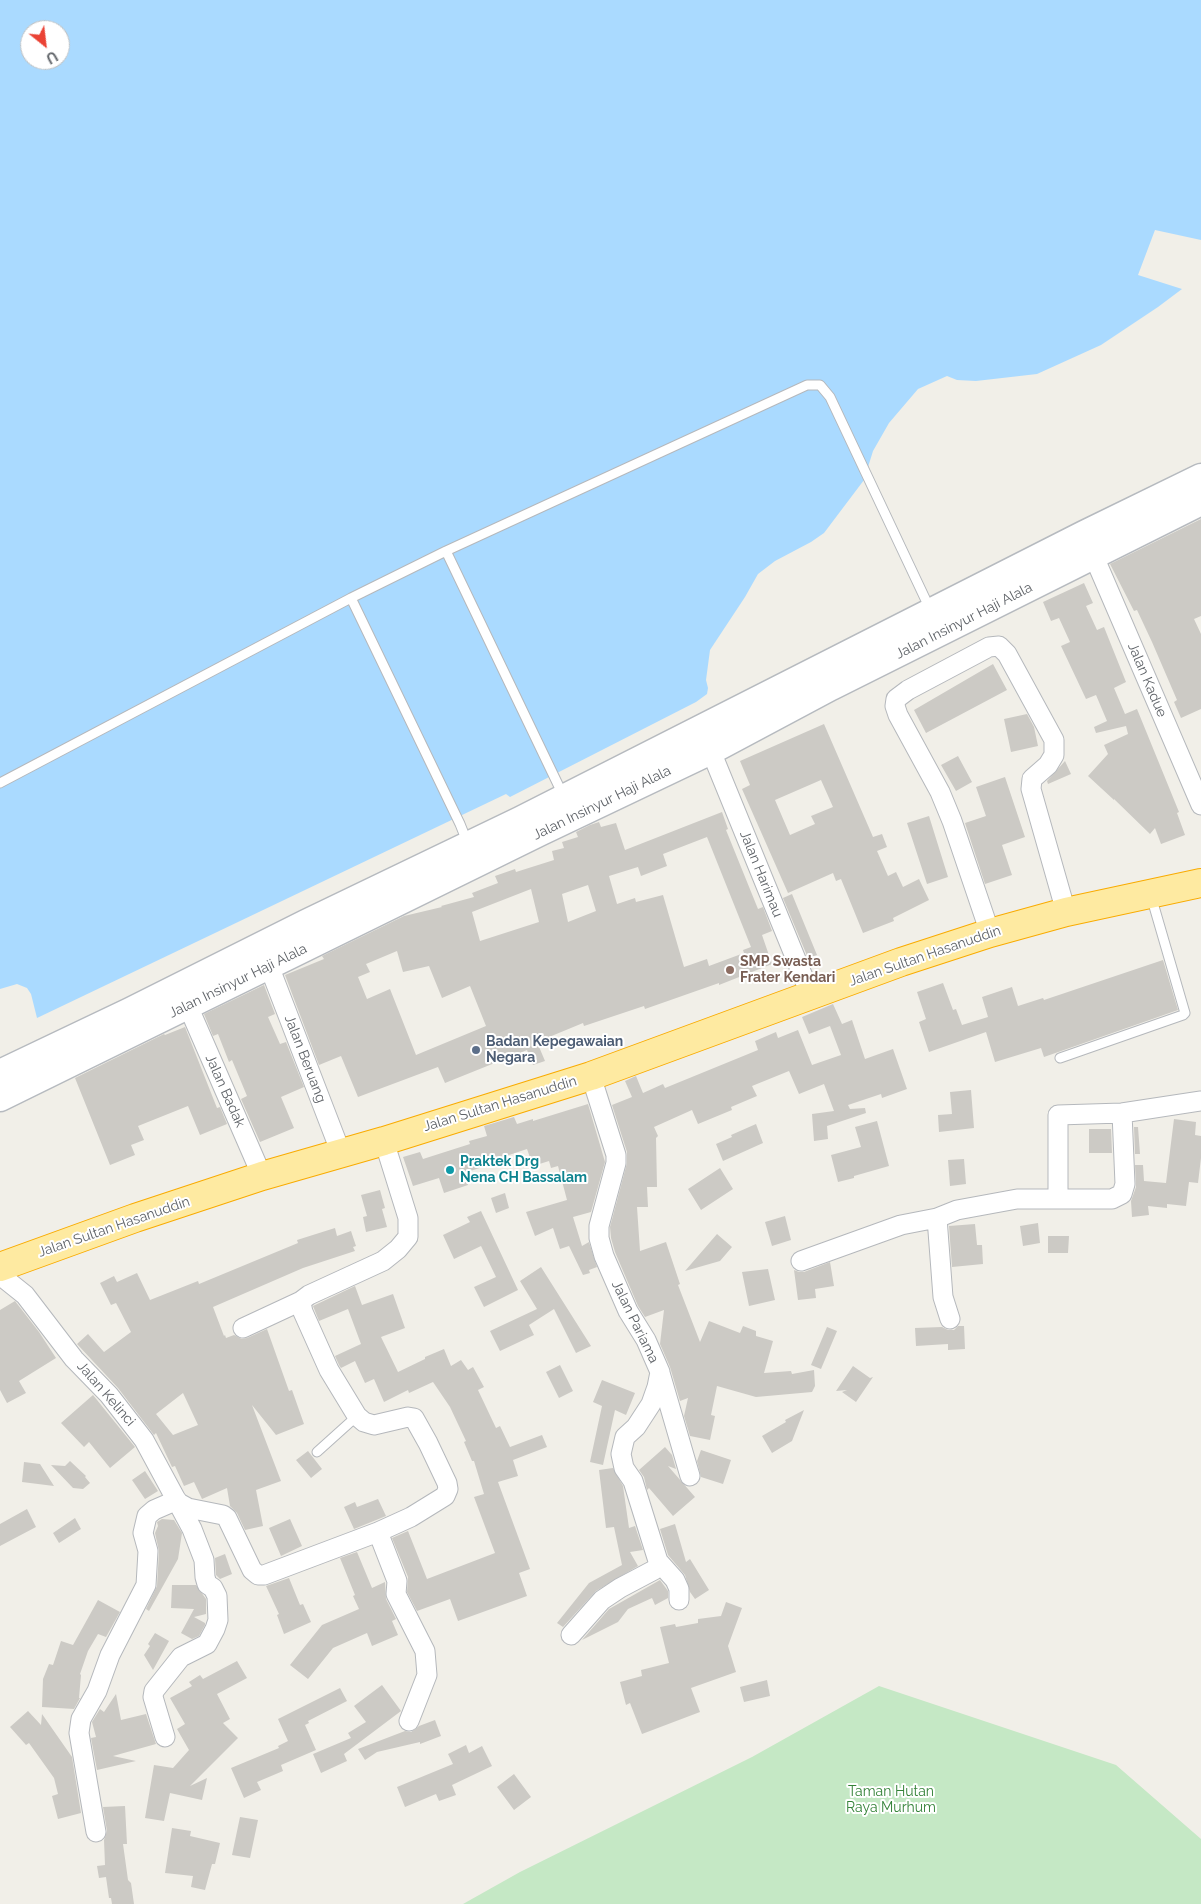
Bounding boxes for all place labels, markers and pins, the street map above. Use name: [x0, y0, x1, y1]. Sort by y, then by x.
place label: SMP Swasta Frater Kendari: [740, 954, 835, 986]
marker: SMP Swasta Frater Kendari: [724, 964, 736, 976]
place label: Badan Kepegawaian Negara: [486, 1034, 623, 1066]
marker: Badan Kepegawaian Negara: [470, 1044, 482, 1056]
place label: Praktek Drg Nena CH Bassalam: [460, 1154, 587, 1186]
marker: Praktek Drg Nena CH Bassalam: [444, 1164, 456, 1176]

